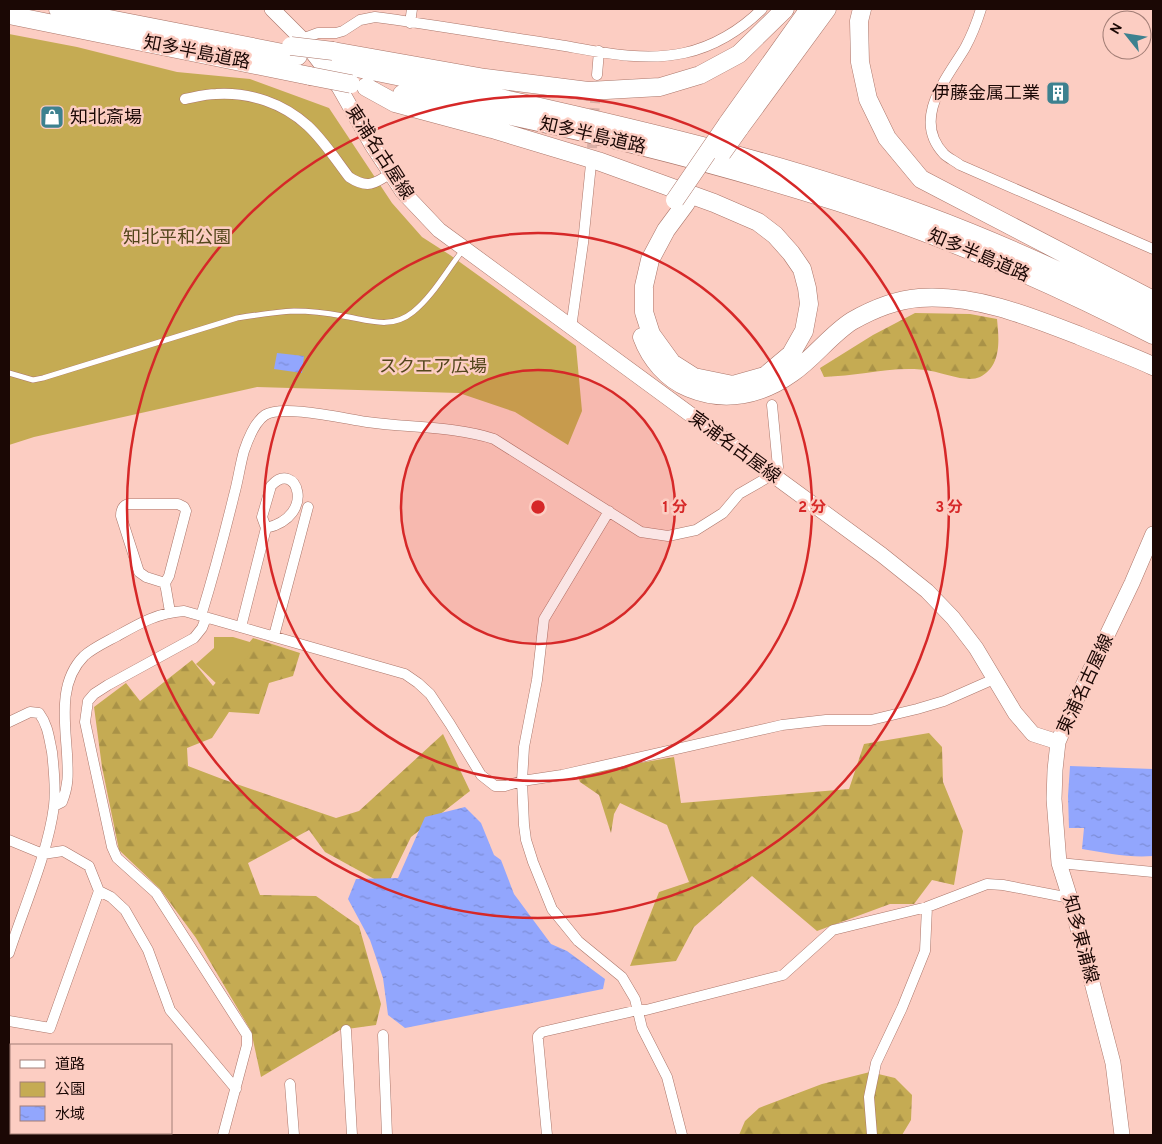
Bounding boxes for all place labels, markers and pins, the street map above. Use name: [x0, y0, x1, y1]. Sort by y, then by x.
building icon: 伊藤金属工業: [1045, 80, 1071, 106]
place label: 伊藤金属工業: [932, 83, 1040, 106]
shop icon: 知北斎場: [39, 104, 65, 130]
place label: 知北斎場: [70, 107, 142, 130]
centre of rings: [529, 498, 547, 516]

